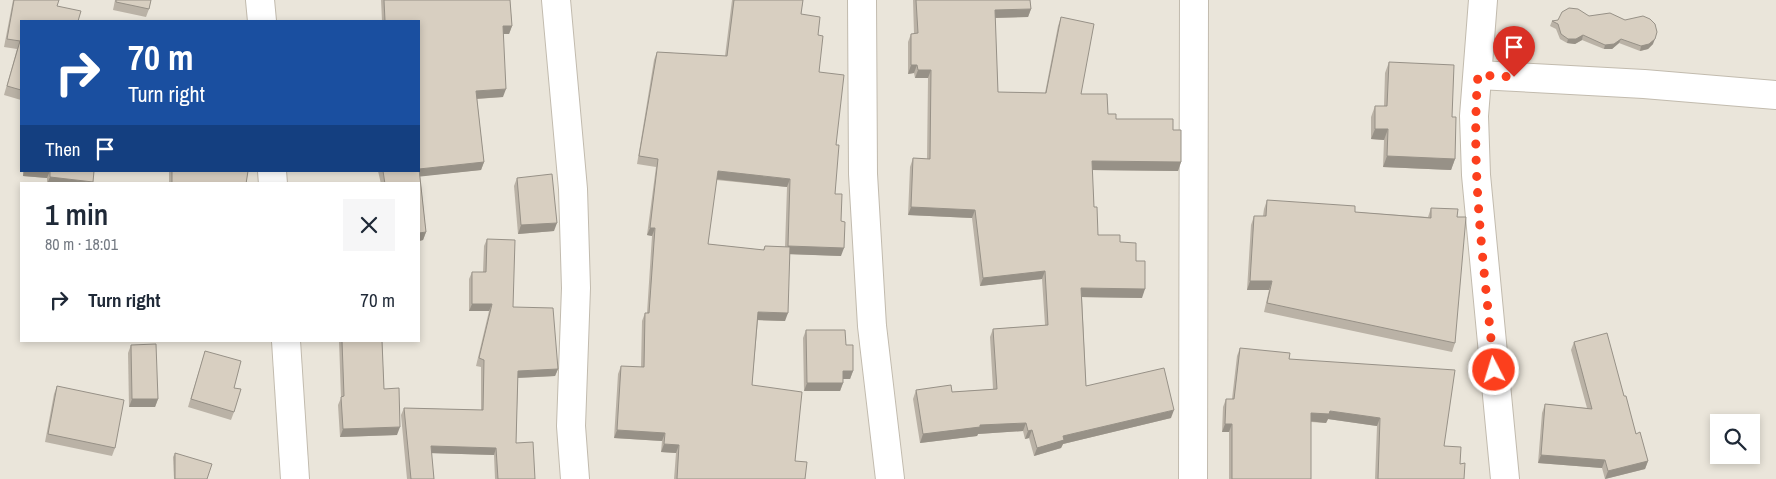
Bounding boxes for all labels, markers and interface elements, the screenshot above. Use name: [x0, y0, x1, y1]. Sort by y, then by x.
pin: [1493, 26, 1535, 77]
icon: arrive: [1500, 33, 1528, 61]
text: 70 m: [128, 34, 193, 81]
icon: right: [45, 40, 110, 105]
text: Turn right: [128, 79, 205, 109]
icon: arrive: [91, 135, 119, 163]
text: Then: [45, 136, 81, 162]
text: 1 min: [45, 194, 108, 234]
button: close: [343, 199, 395, 251]
text: 80 m · 18:01: [45, 233, 118, 255]
icon: right: [45, 286, 73, 314]
text: Turn right: [88, 287, 160, 313]
text: 70 m: [360, 287, 395, 313]
position arrow: [1467, 343, 1519, 395]
map controls: [1710, 414, 1760, 464]
button: search: [1710, 414, 1760, 464]

